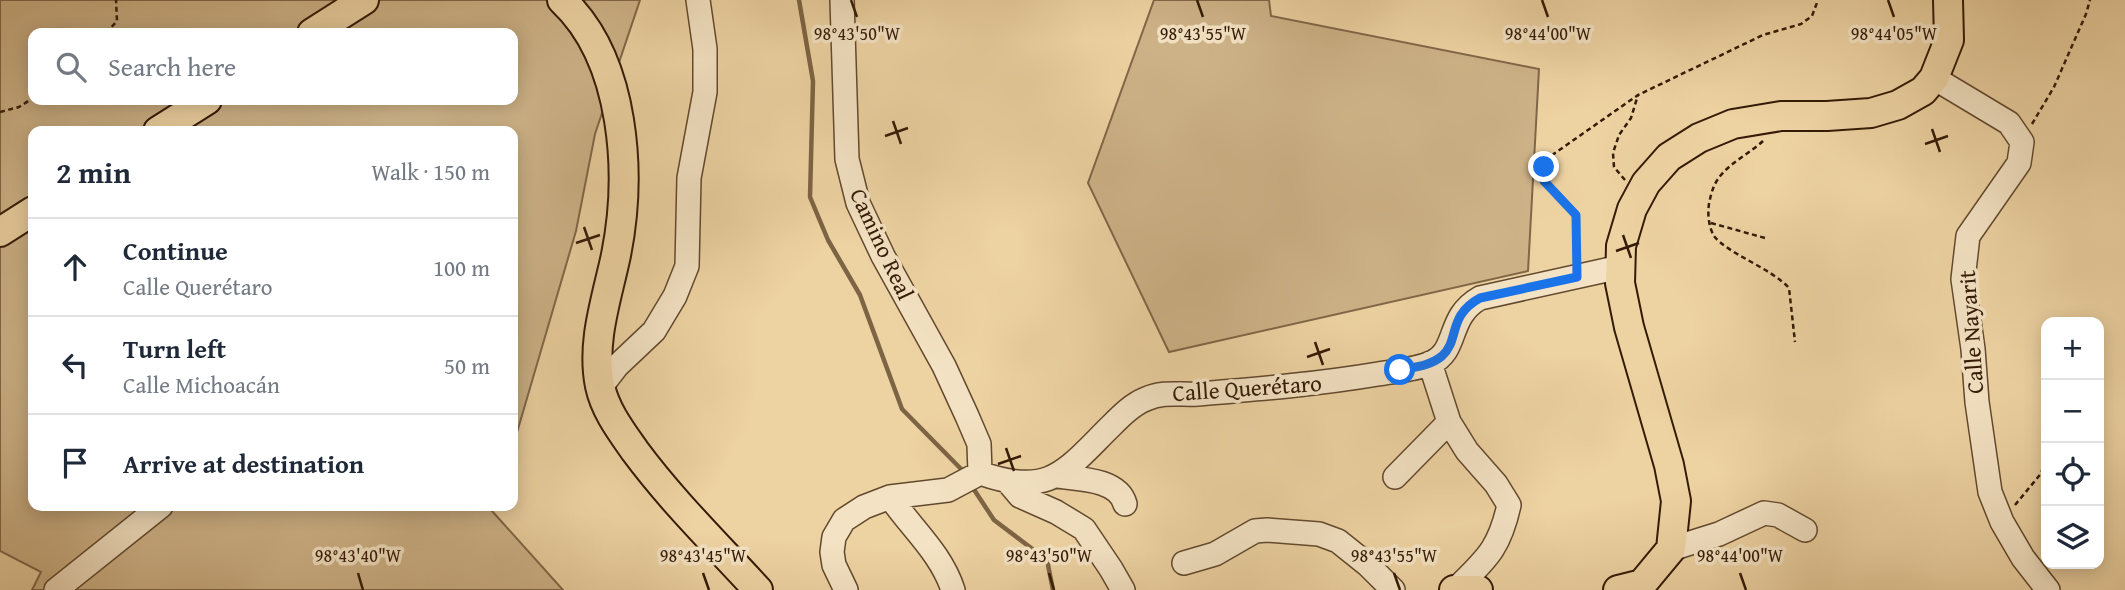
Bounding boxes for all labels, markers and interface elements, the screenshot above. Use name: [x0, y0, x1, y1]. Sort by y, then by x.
text: 98°43'50"W: [814, 20, 901, 47]
text: 98°43'55"W: [1160, 20, 1247, 47]
text: 98°44'00"W: [1505, 20, 1592, 47]
text: 98°44'05"W: [1851, 20, 1938, 47]
search box: [28, 28, 518, 105]
text: Search here: [108, 47, 236, 86]
icon: search: [52, 48, 90, 86]
text: 2 min: [56, 150, 131, 194]
route end: [1528, 151, 1559, 182]
text: Walk · 150 m: [371, 155, 490, 188]
street label: Camino Real: [842, 183, 923, 305]
text: Continue: [123, 231, 228, 270]
icon: ahead: [56, 248, 94, 286]
text: 100 m: [433, 251, 490, 284]
street label: Calle Nayarit: [1950, 269, 1991, 395]
text: Calle Querétaro: [123, 270, 272, 303]
map controls: [2041, 317, 2104, 569]
button: +: [2041, 317, 2104, 380]
text: Turn left: [123, 329, 226, 368]
icon: left: [56, 346, 94, 384]
text: 50 m: [444, 349, 490, 382]
route start: [1384, 354, 1415, 385]
street label: Calle Querétaro: [1171, 366, 1323, 409]
text: Calle Michoacán: [123, 368, 280, 401]
button: −: [2041, 380, 2104, 443]
button: locate: [2041, 443, 2104, 506]
icon: arrive: [56, 444, 94, 482]
text: Arrive at destination: [123, 444, 364, 483]
button: layers: [2041, 506, 2104, 569]
text: 98°43'40"W: [315, 542, 402, 569]
text: 98°43'45"W: [660, 542, 747, 569]
text: 98°43'50"W: [1006, 542, 1093, 569]
text: 98°43'55"W: [1351, 542, 1438, 569]
text: 98°44'00"W: [1697, 542, 1784, 569]

